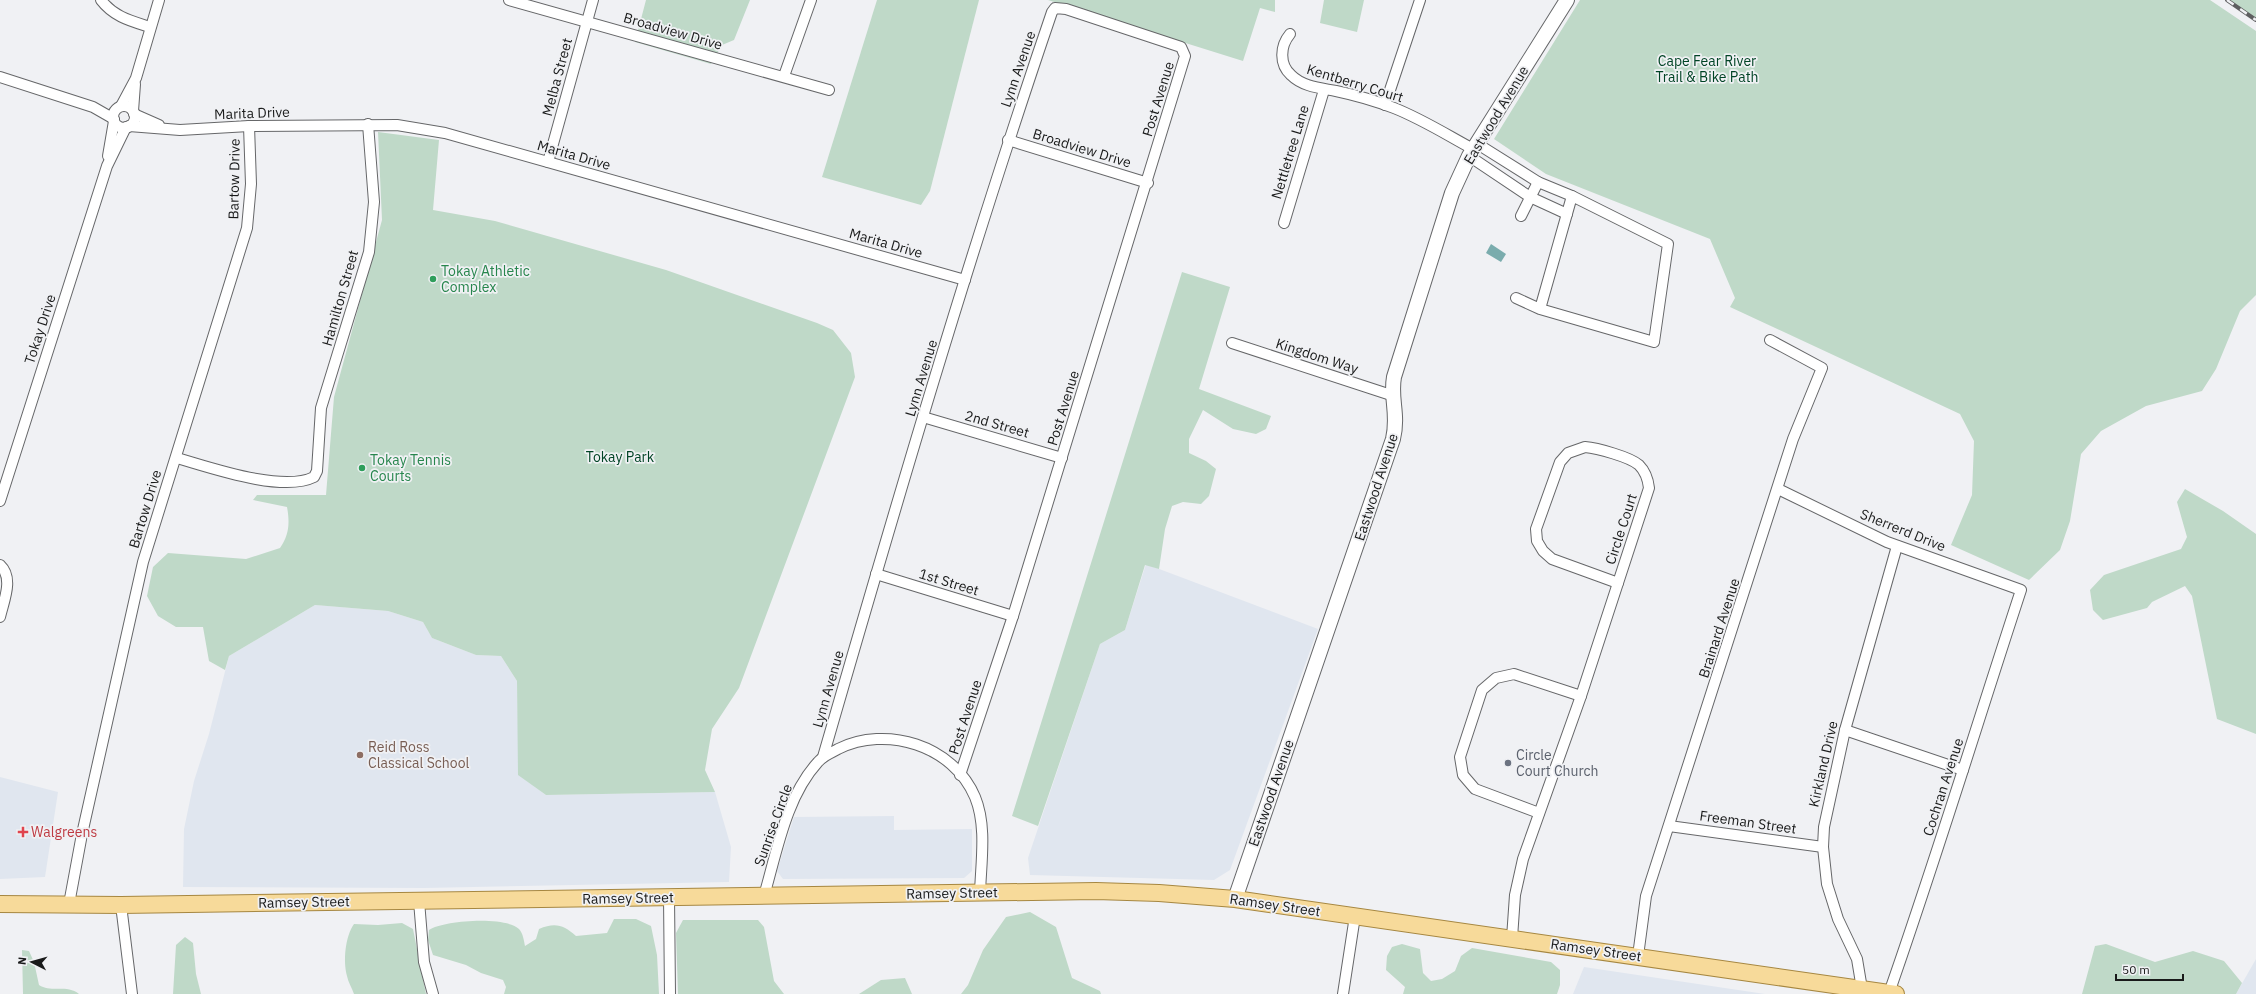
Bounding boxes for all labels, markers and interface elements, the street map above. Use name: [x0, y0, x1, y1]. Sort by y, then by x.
street label: Broadview Drive: [621, 8, 725, 54]
street label: Lynn Avenue: [997, 28, 1040, 109]
street label: Melba Street: [538, 36, 576, 118]
park label: Cape Fear River Trail & Bike Path: [1655, 52, 1759, 86]
street label: Post Avenue: [1138, 59, 1178, 139]
street label: Kentberry Court: [1304, 60, 1406, 106]
street label: Eastwood Avenue: [1459, 62, 1533, 168]
street label: Nettletree Lane: [1267, 102, 1313, 201]
street label: Marita Drive: [214, 103, 290, 123]
street label: Broadview Drive: [1030, 124, 1134, 172]
street label: Marita Drive: [535, 136, 613, 174]
street label: Bartow Drive: [224, 138, 244, 220]
street label: Marita Drive: [847, 224, 925, 262]
street label: Hamilton Street: [318, 248, 362, 348]
place label: Tokay Athletic Complex: [441, 262, 530, 296]
marker: Tokay Athletic Complex: [428, 274, 438, 284]
street label: Tokay Drive: [20, 291, 60, 366]
street label: Kingdom Way: [1273, 334, 1361, 378]
street label: Lynn Avenue: [901, 337, 941, 419]
street label: Post Avenue: [1043, 368, 1083, 448]
street label: 2nd Street: [963, 406, 1031, 442]
street label: Eastwood Avenue: [1350, 431, 1402, 543]
park label: Tokay Park: [586, 448, 655, 466]
place label: Tokay Tennis Courts: [370, 451, 451, 485]
marker: Tokay Tennis Courts: [357, 463, 367, 473]
street label: Bartow Drive: [125, 467, 166, 550]
street label: Circle Court: [1601, 491, 1641, 567]
street label: Sherrerd Drive: [1858, 505, 1949, 555]
street label: 1st Street: [917, 564, 981, 600]
street label: Brainard Avenue: [1694, 576, 1744, 680]
street label: Lynn Avenue: [808, 648, 848, 730]
street label: Post Avenue: [944, 677, 986, 757]
street label: Kirkland Drive: [1804, 719, 1842, 809]
street label: Cochran Avenue: [1919, 735, 1967, 838]
street label: Eastwood Avenue: [1244, 737, 1298, 849]
place label: Reid Ross Classical School: [368, 738, 469, 772]
place label: Circle Court Church: [1516, 746, 1599, 780]
marker: Reid Ross Classical School: [355, 750, 365, 760]
marker: Circle Court Church: [1503, 758, 1513, 768]
street label: Sunrise Circle: [750, 781, 796, 869]
street label: Freeman Street: [1699, 806, 1798, 838]
place label: Walgreens: [31, 823, 97, 841]
marker: Walgreens: [18, 827, 28, 837]
street label: Ramsey Street: [906, 883, 998, 903]
street label: Ramsey Street: [582, 888, 674, 908]
street label: Ramsey Street: [1228, 890, 1322, 920]
street label: Ramsey Street: [258, 892, 350, 912]
street label: Ramsey Street: [1549, 935, 1643, 965]
north arrow: [12, 942, 52, 982]
text: N: [15, 956, 29, 966]
scale bar: [2116, 956, 2183, 982]
text: 50 m: [2122, 962, 2150, 977]

